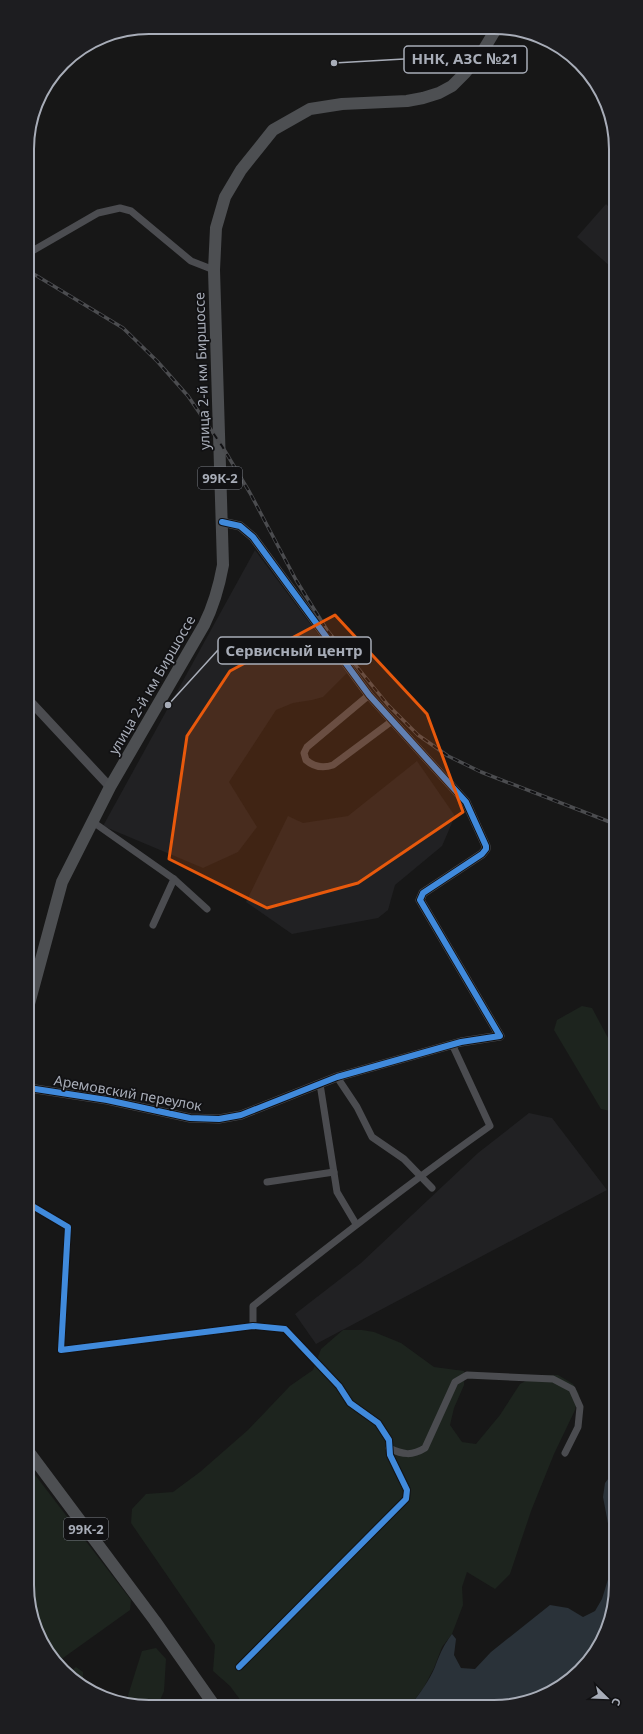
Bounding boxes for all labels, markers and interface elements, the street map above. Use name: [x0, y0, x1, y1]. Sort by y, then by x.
callout: ННК, АЗС №21: [404, 46, 527, 73]
text: ННК, АЗС №21: [411, 48, 519, 68]
street label: улица 2-й км Биршоссе: [189, 292, 214, 450]
road number: 99К-2: [198, 467, 242, 489]
street label: улица 2-й км Биршоссе: [104, 611, 199, 758]
callout: Сервисный центр: [218, 637, 371, 664]
text: Сервисный центр: [226, 640, 362, 660]
street label: Аремовский переулок: [53, 1070, 204, 1115]
road number: 99К-2: [64, 1518, 108, 1540]
north arrow: [587, 1678, 627, 1718]
text: С: [608, 1696, 625, 1708]

